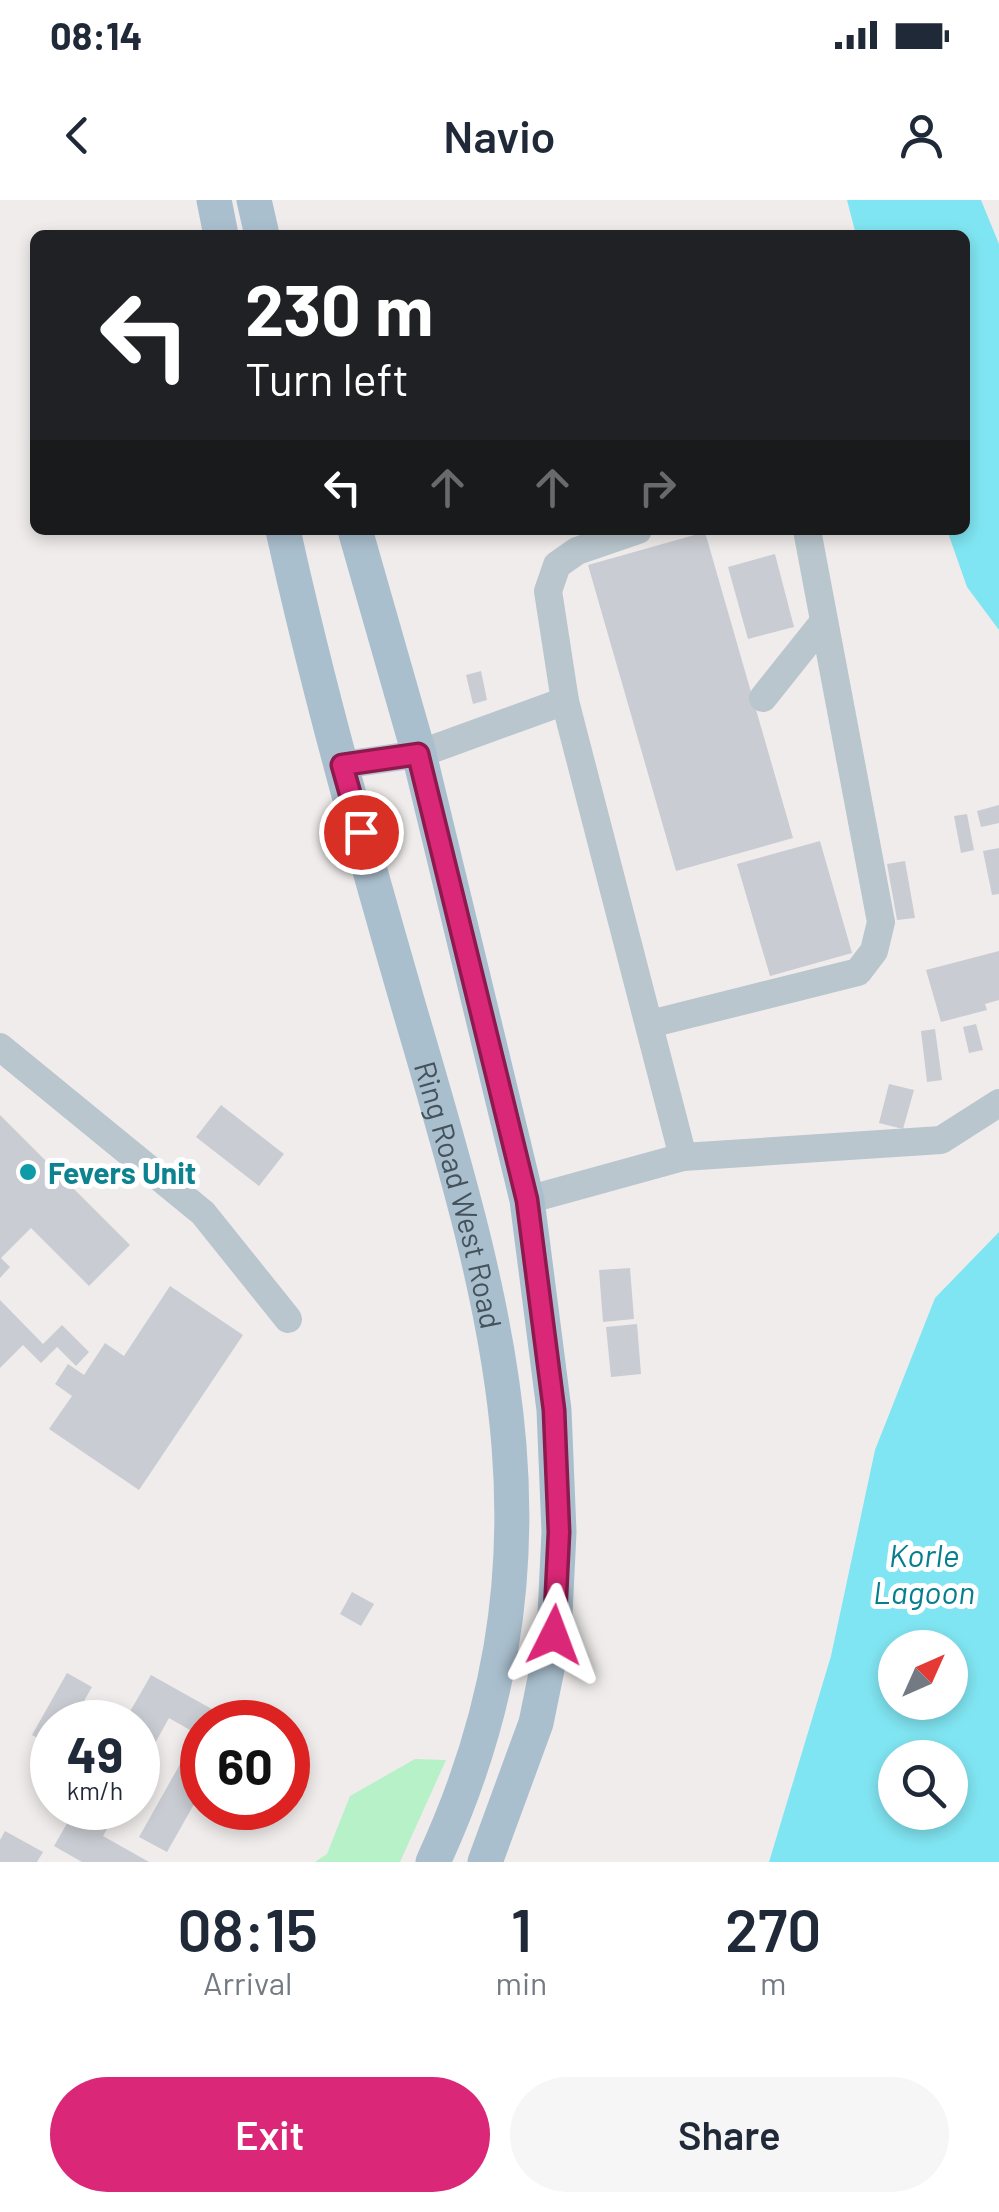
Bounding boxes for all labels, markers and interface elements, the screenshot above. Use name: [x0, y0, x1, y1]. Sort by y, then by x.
text: 08:14: [50, 12, 143, 58]
icon: back: [50, 108, 105, 163]
text: Navio: [443, 108, 556, 162]
icon: person: [894, 108, 949, 163]
text: 230 m: [245, 266, 433, 350]
icon: left: [80, 270, 210, 400]
text: Turn left: [245, 351, 409, 405]
icon: left: [315, 460, 370, 515]
icon: ahead: [420, 460, 475, 515]
icon: ahead: [525, 460, 580, 515]
icon: right: [630, 460, 685, 515]
pin: [319, 790, 404, 875]
icon: arrive: [334, 805, 389, 860]
street label: Ring Road West Road: [408, 1057, 511, 1332]
place label: Fevers Unit: [48, 1154, 196, 1190]
marker: Fevers Unit: [17, 1161, 39, 1183]
water label: Korle Lagoon: [873, 1535, 975, 1610]
position arrow: [502, 1583, 606, 1687]
north arrow: [878, 1630, 968, 1720]
map controls: [878, 1630, 968, 1830]
speed limit sign: 60: [180, 1700, 310, 1830]
text: 49: [67, 1723, 123, 1783]
button: search: [878, 1740, 968, 1830]
text: km/h: [67, 1775, 123, 1805]
text: 08:15: [178, 1892, 318, 1964]
text: 1: [511, 1892, 532, 1964]
text: 270: [725, 1892, 821, 1964]
text: Arrival: [203, 1963, 292, 2001]
text: min: [496, 1963, 547, 2001]
text: m: [760, 1963, 786, 2001]
button: Exit: [50, 2077, 490, 2192]
button: Share: [510, 2077, 949, 2192]

